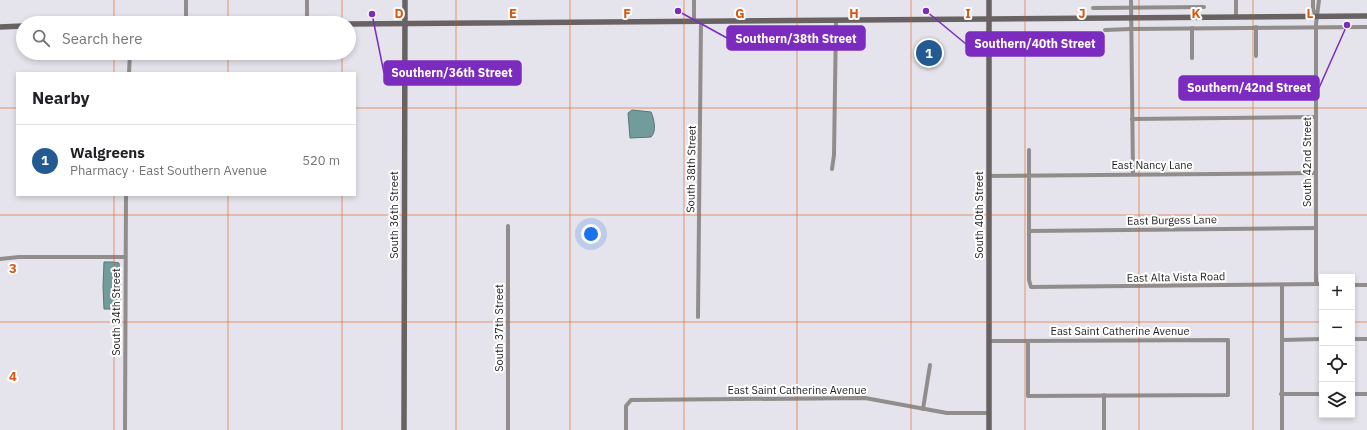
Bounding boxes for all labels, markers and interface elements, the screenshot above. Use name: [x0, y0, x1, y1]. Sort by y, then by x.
text: D: [394, 5, 404, 22]
text: E: [509, 5, 517, 22]
text: F: [623, 5, 631, 22]
text: G: [735, 5, 745, 22]
text: H: [849, 5, 859, 22]
text: I: [965, 5, 971, 22]
text: J: [1078, 5, 1086, 22]
text: K: [1191, 5, 1201, 22]
text: L: [1307, 5, 1314, 22]
search box: [16, 16, 356, 60]
callout: Southern/38th Street: [727, 26, 865, 50]
icon: search: [30, 27, 52, 49]
text: Search here: [62, 29, 142, 48]
text: Southern/38th Street: [735, 31, 857, 46]
callout: Southern/40th Street: [966, 32, 1104, 56]
text: Southern/40th Street: [974, 36, 1096, 51]
pin: 1: [916, 38, 942, 68]
callout: Southern/36th Street: [384, 61, 521, 85]
text: Southern/36th Street: [391, 65, 513, 80]
callout: Southern/42nd Street: [1179, 76, 1319, 100]
text: Southern/42nd Street: [1187, 80, 1311, 95]
text: Nearby: [32, 87, 90, 109]
street label: South 42nd Street: [1300, 117, 1314, 207]
street label: South 38th Street: [683, 125, 699, 213]
text: Walgreens: [70, 143, 145, 162]
text: 1: [41, 152, 49, 169]
text: 520 m: [302, 152, 340, 169]
street label: East Nancy Lane: [1111, 158, 1193, 172]
text: Pharmacy · East Southern Avenue: [70, 162, 267, 179]
street label: South 36th Street: [387, 171, 401, 259]
street label: South 40th Street: [972, 171, 986, 259]
street label: East Burgess Lane: [1127, 212, 1217, 228]
your location: [581, 224, 601, 244]
text: 3: [9, 260, 17, 277]
street label: South 34th Street: [109, 268, 123, 356]
street label: East Alta Vista Road: [1127, 269, 1225, 285]
map controls: [1319, 274, 1355, 418]
button: +: [1319, 274, 1355, 310]
street label: South 37th Street: [492, 284, 506, 372]
button: −: [1319, 310, 1355, 346]
street label: East Saint Catherine Avenue: [1051, 324, 1190, 338]
button: locate: [1319, 346, 1355, 382]
text: 4: [9, 368, 17, 385]
button: layers: [1319, 382, 1355, 418]
street label: East Saint Catherine Avenue: [728, 383, 867, 397]

